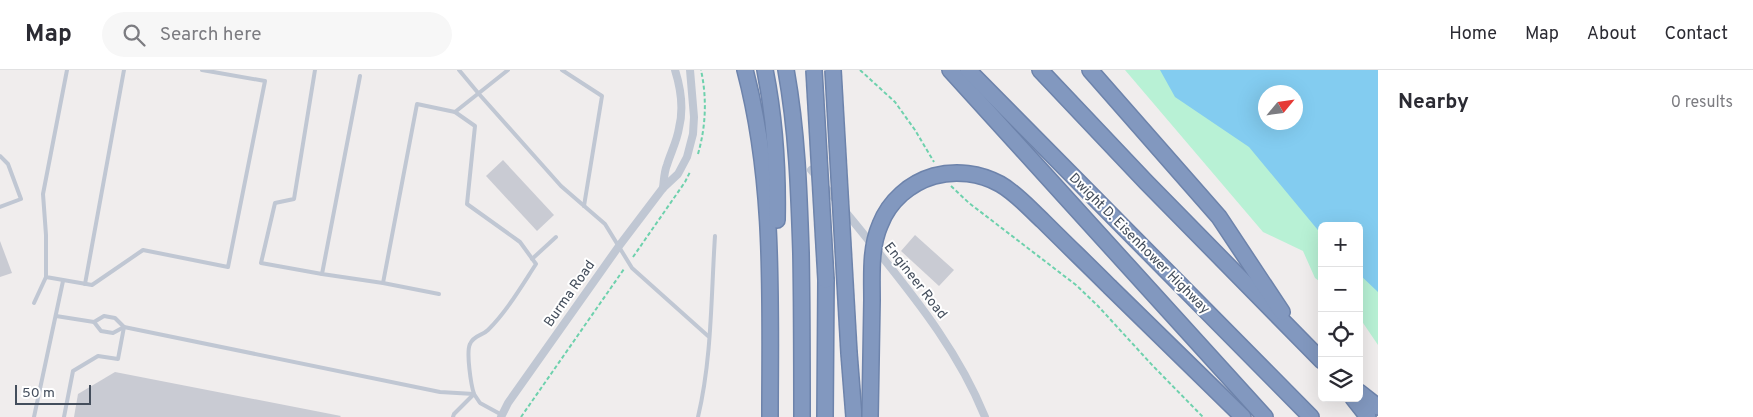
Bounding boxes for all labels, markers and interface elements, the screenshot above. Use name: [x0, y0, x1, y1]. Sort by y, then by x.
search box: [102, 12, 452, 57]
text: Map: [25, 20, 72, 50]
icon: search: [120, 21, 148, 49]
text: Search here: [160, 23, 261, 47]
text: Home: [1449, 23, 1497, 46]
text: Map: [1525, 23, 1559, 46]
text: About: [1587, 23, 1636, 46]
text: Contact: [1664, 23, 1728, 46]
north arrow: [1258, 85, 1303, 130]
text: Nearby: [1398, 89, 1469, 116]
text: 0 results: [1671, 93, 1733, 113]
street label: Dwight D. Eisenhower Highway: [1065, 170, 1213, 318]
map controls: [1318, 222, 1363, 402]
button: +: [1318, 222, 1363, 267]
street label: Engineer Road: [880, 239, 950, 323]
street label: Burma Road: [541, 257, 599, 331]
button: −: [1318, 267, 1363, 312]
button: locate: [1318, 312, 1363, 357]
button: layers: [1318, 357, 1363, 402]
scale bar: [15, 382, 91, 405]
text: 50 m: [22, 385, 55, 402]

